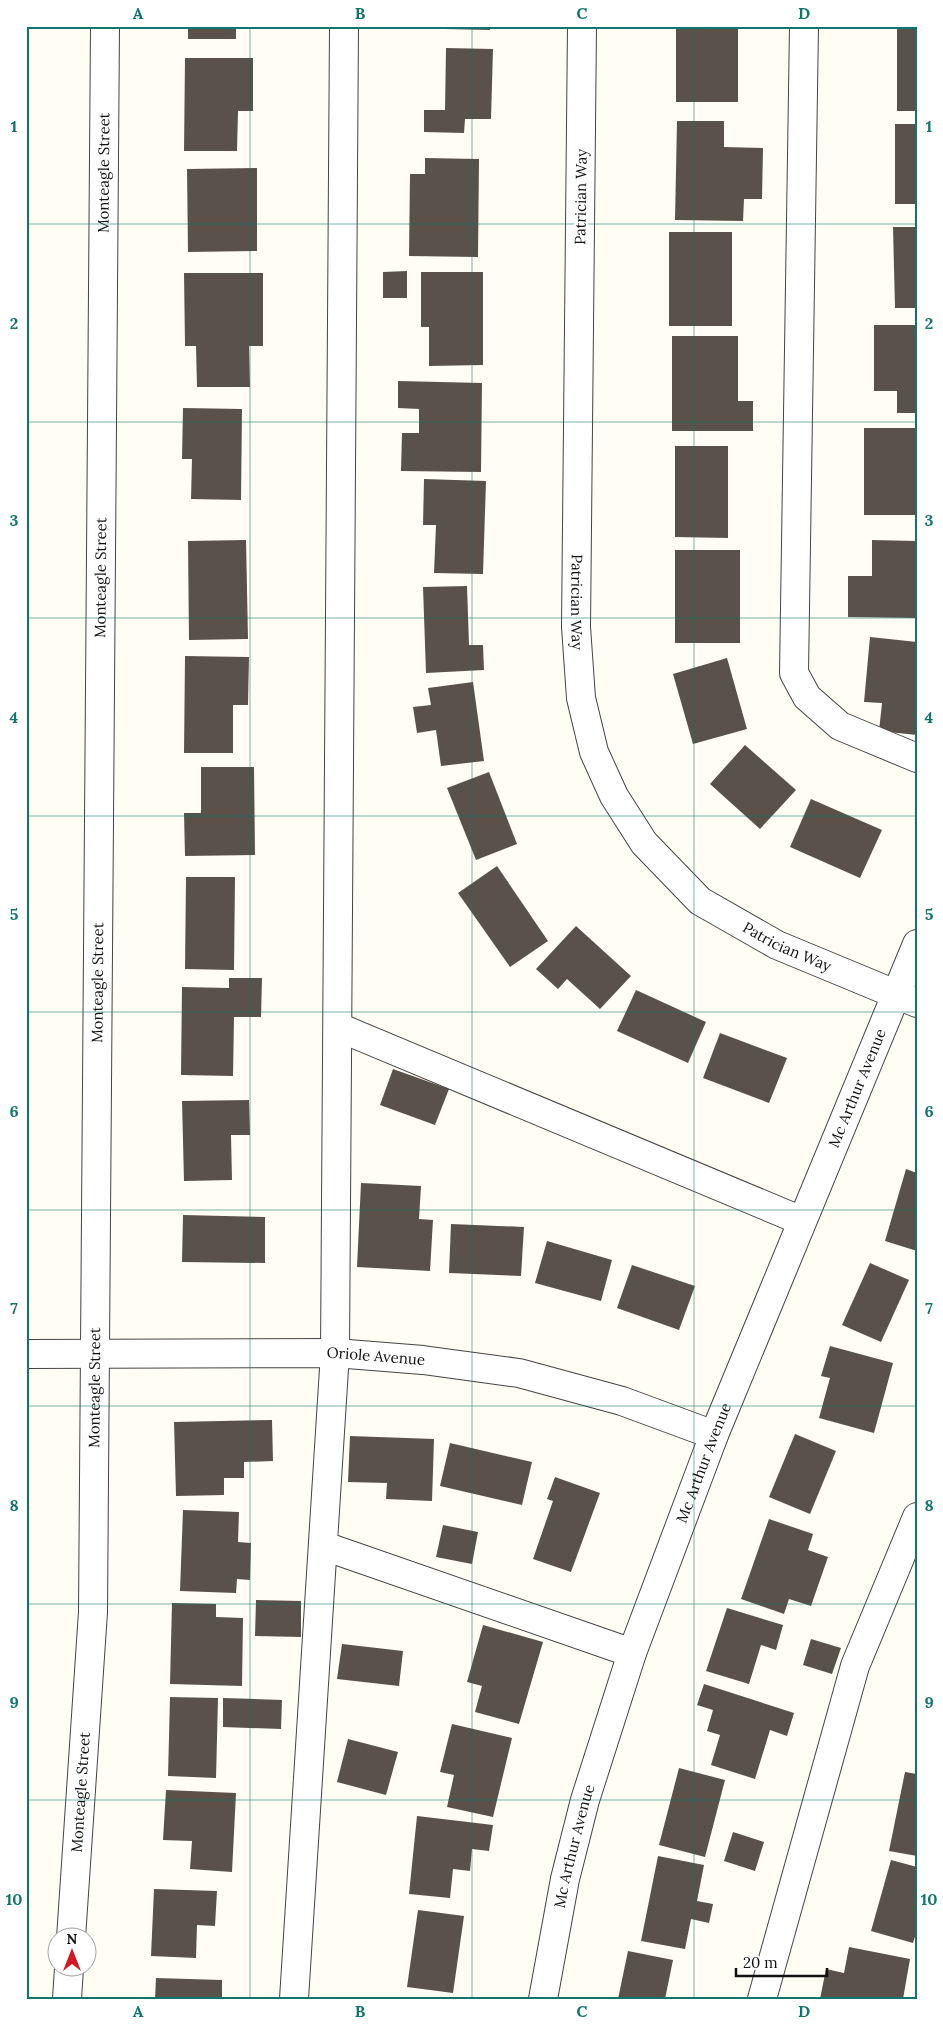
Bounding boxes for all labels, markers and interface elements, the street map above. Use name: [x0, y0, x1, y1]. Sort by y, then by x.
text: A: [133, 3, 144, 23]
text: B: [355, 3, 366, 23]
text: C: [576, 3, 588, 23]
text: D: [798, 3, 810, 23]
street label: Monteagle Street: [93, 112, 113, 233]
text: 1: [11, 116, 17, 136]
text: 1: [926, 116, 932, 136]
street label: Patrician Way: [570, 149, 591, 245]
text: 2: [10, 313, 18, 333]
text: 2: [925, 313, 933, 333]
text: 3: [10, 510, 19, 530]
text: 3: [925, 510, 934, 530]
street label: Monteagle Street: [90, 517, 110, 638]
street label: Patrician Way: [567, 554, 588, 651]
text: 4: [10, 707, 19, 727]
text: 4: [925, 707, 934, 727]
text: 5: [10, 904, 19, 924]
text: 5: [925, 904, 934, 924]
street label: Patrician Way: [739, 917, 834, 975]
street label: Monteagle Street: [87, 922, 107, 1043]
street label: Mc Arthur Avenue: [824, 1026, 890, 1150]
text: 6: [9, 1101, 19, 1121]
text: 6: [924, 1101, 934, 1121]
text: 7: [10, 1298, 18, 1318]
text: 7: [925, 1298, 933, 1318]
street label: Monteagle Street: [84, 1327, 104, 1448]
street label: Oriole Avenue: [327, 1343, 426, 1369]
street label: Mc Arthur Avenue: [672, 1400, 735, 1525]
text: 8: [9, 1495, 19, 1515]
text: 8: [924, 1495, 934, 1515]
text: 9: [9, 1692, 19, 1712]
text: 9: [924, 1692, 934, 1712]
street label: Monteagle Street: [67, 1731, 94, 1853]
street label: Mc Arthur Avenue: [550, 1782, 598, 1910]
text: 10: [6, 1889, 22, 1909]
text: 10: [921, 1889, 937, 1909]
north arrow: [48, 1928, 98, 1978]
text: N: [67, 1930, 78, 1948]
scale bar: [736, 1945, 827, 1977]
text: 20 m: [743, 1953, 778, 1972]
text: A: [133, 2001, 144, 2021]
text: B: [355, 2001, 366, 2021]
text: C: [576, 2001, 588, 2021]
text: D: [798, 2001, 810, 2021]

